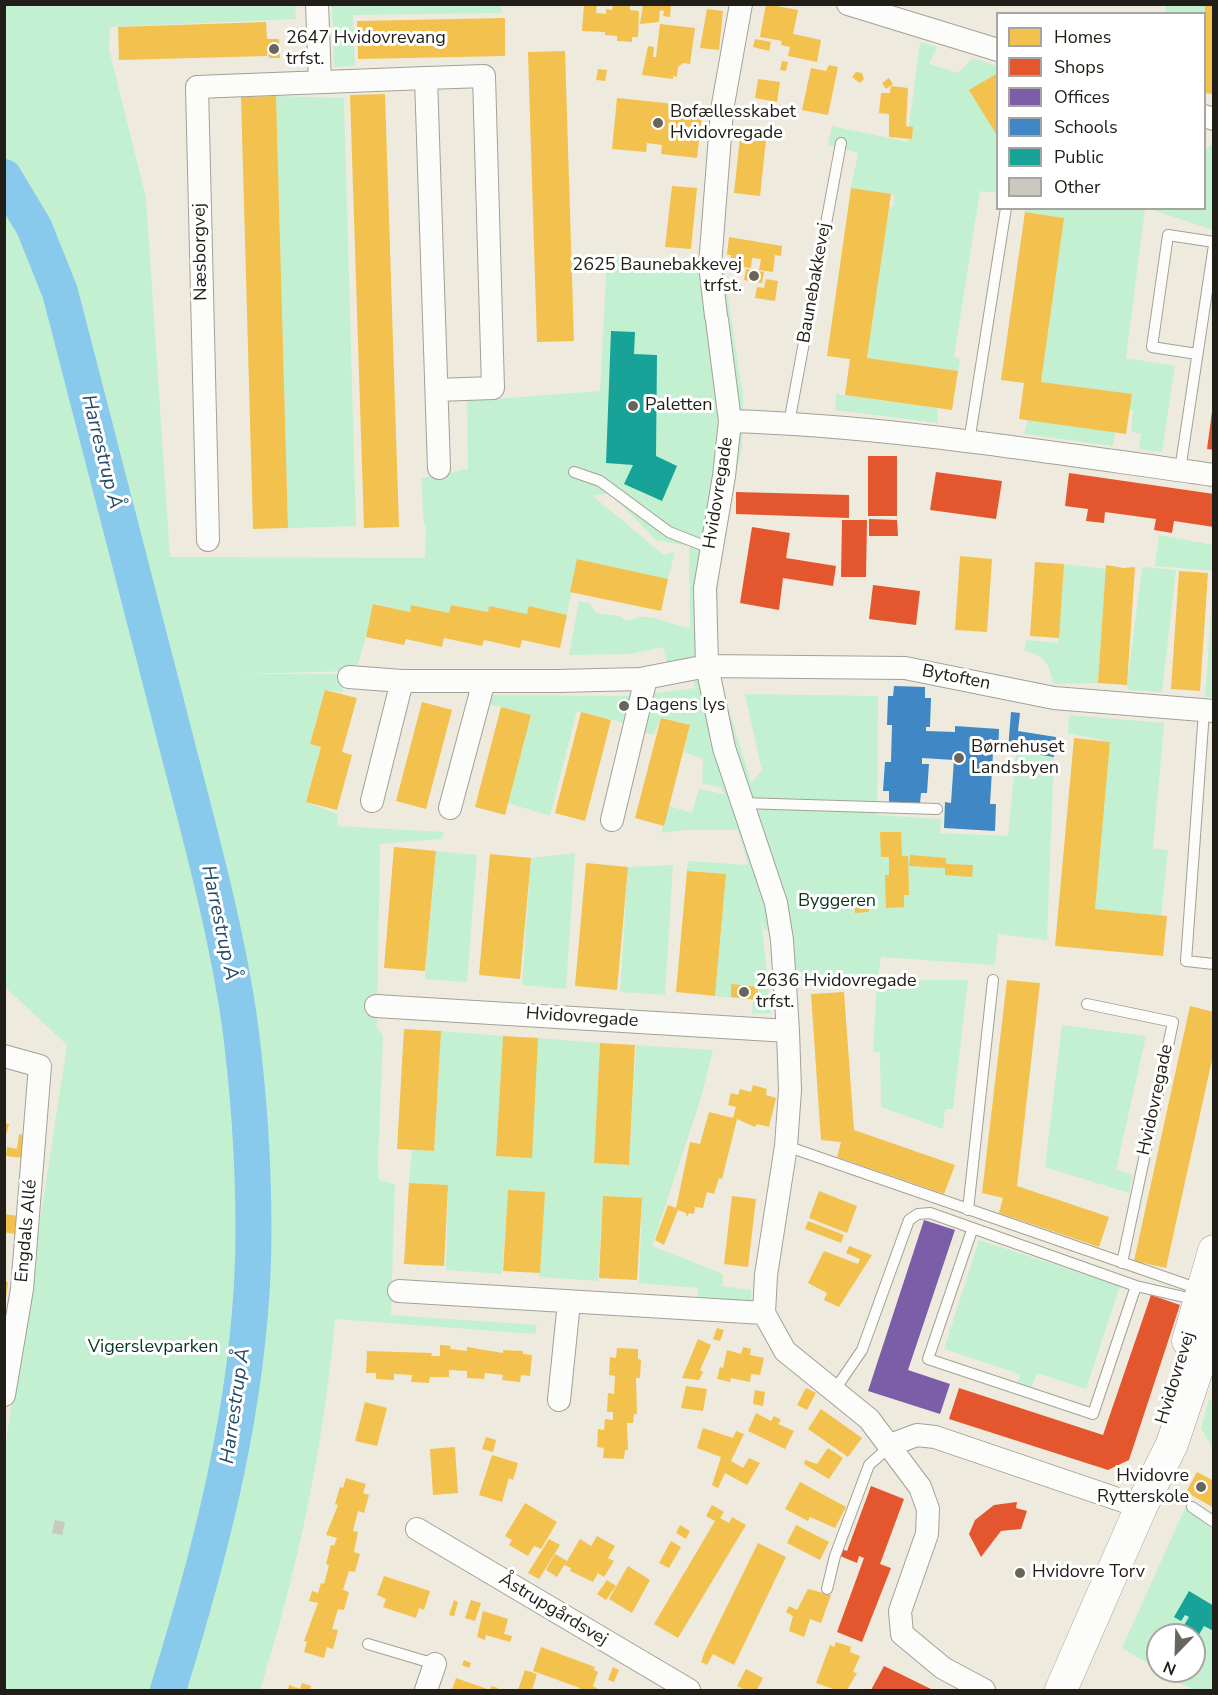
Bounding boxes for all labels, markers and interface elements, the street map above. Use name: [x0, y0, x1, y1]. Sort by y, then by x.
legend: [996, 12, 1206, 210]
text: Homes: [1054, 25, 1111, 49]
place label: 2647 Hvidovrevang trfst.: [286, 28, 446, 70]
marker: 2647 Hvidovrevang trfst.: [267, 42, 281, 56]
text: Shops: [1054, 55, 1104, 79]
text: Offices: [1054, 85, 1110, 109]
place label: Bofællesskabet Hvidovregade: [670, 102, 796, 144]
text: Schools: [1054, 115, 1118, 139]
marker: Bofællesskabet Hvidovregade: [651, 116, 665, 130]
text: Public: [1054, 145, 1104, 169]
text: Other: [1054, 175, 1100, 199]
street label: Næsborgvej: [189, 203, 213, 301]
street label: Baunebakkevej: [794, 221, 836, 345]
place label: 2625 Baunebakkevej trfst.: [572, 255, 742, 298]
marker: 2625 Baunebakkevej trfst.: [747, 269, 761, 283]
water label: Harrestrup Å: [75, 392, 127, 512]
place label: Paletten: [645, 395, 712, 417]
marker: Paletten: [626, 399, 640, 413]
street label: Hvidovregade: [700, 436, 738, 550]
street label: Bytoften: [920, 661, 992, 695]
place label: Dagens lys: [636, 695, 725, 717]
marker: Dagens lys: [617, 699, 631, 713]
place label: Børnehuset Landsbyen: [971, 737, 1064, 780]
marker: Børnehuset Landsbyen: [952, 751, 966, 765]
water label: Harrestrup Å: [195, 863, 243, 983]
park label: Byggeren: [798, 891, 876, 913]
place label: 2636 Hvidovregade trfst.: [756, 971, 917, 1014]
marker: 2636 Hvidovregade trfst.: [737, 985, 751, 999]
street label: Hvidovregade: [525, 1003, 639, 1033]
street label: Hvidovregade: [1134, 1043, 1178, 1157]
street label: Engdals Allé: [12, 1179, 42, 1283]
street label: Hvidovrevej: [1152, 1329, 1200, 1427]
park label: Vigerslevparken: [88, 1337, 218, 1359]
water label: Harrestrup Å: [216, 1346, 256, 1466]
place label: Hvidovre Rytterskole: [1097, 1466, 1189, 1508]
marker: Hvidovre Rytterskole: [1194, 1480, 1208, 1494]
place label: Hvidovre Torv: [1032, 1562, 1145, 1584]
marker: Hvidovre Torv: [1013, 1566, 1027, 1580]
street label: Åstrupgårdsvej: [495, 1569, 611, 1651]
north arrow: [1146, 1623, 1206, 1683]
text: N: [1160, 1655, 1180, 1680]

